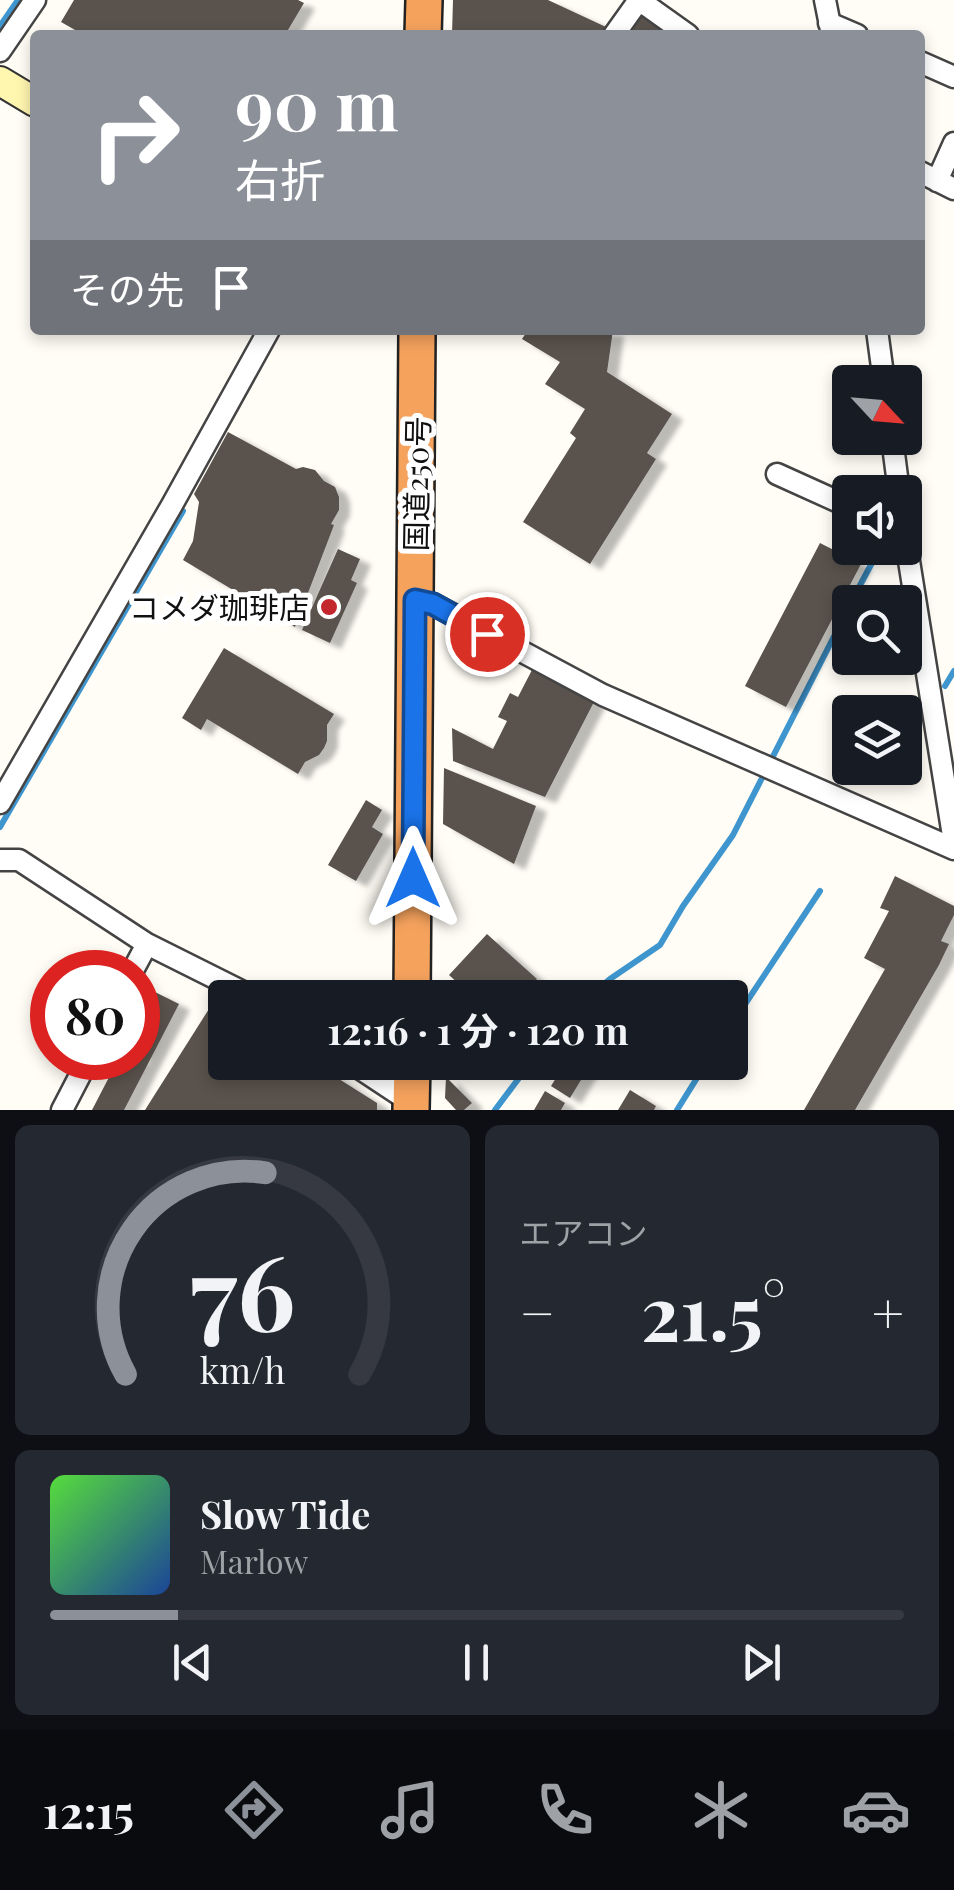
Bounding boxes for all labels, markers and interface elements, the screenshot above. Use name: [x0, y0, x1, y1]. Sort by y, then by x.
text: 90 m: [235, 55, 399, 149]
icon: right: [70, 70, 200, 200]
text: 右折: [235, 148, 325, 208]
icon: arrive: [204, 260, 259, 315]
text: その先: [70, 263, 184, 314]
north arrow: [832, 365, 922, 455]
map controls: [832, 365, 922, 785]
street label: 国道250号: [395, 416, 437, 552]
button: sound: [832, 475, 922, 565]
button: search: [832, 585, 922, 675]
place label: コメダ珈琲店: [129, 587, 309, 627]
pin: [445, 592, 530, 677]
marker: コメダ珈琲店: [318, 596, 340, 618]
icon: arrive: [460, 607, 515, 662]
button: layers: [832, 695, 922, 785]
position arrow: [361, 826, 465, 930]
speed limit sign: 80: [30, 950, 160, 1080]
text: 12:16 · 1 分 · 120 m: [327, 1004, 629, 1055]
text: エアコン: [520, 1210, 648, 1253]
text: 76: [189, 1219, 295, 1358]
text: 21.5°: [641, 1260, 786, 1360]
text: −: [520, 1274, 555, 1348]
text: +: [872, 1274, 904, 1348]
text: km/h: [199, 1345, 285, 1393]
text: Slow Tide: [200, 1488, 370, 1539]
text: Marlow: [200, 1539, 308, 1582]
icon: previous: [165, 1635, 220, 1690]
icon: pause: [449, 1635, 504, 1690]
icon: next: [734, 1635, 789, 1690]
icon: directions: [219, 1775, 289, 1845]
icon: music: [375, 1775, 445, 1845]
icon: phone: [530, 1775, 600, 1845]
icon: climate: [686, 1775, 756, 1845]
icon: car: [841, 1775, 911, 1845]
text: 12:15: [43, 1780, 134, 1840]

